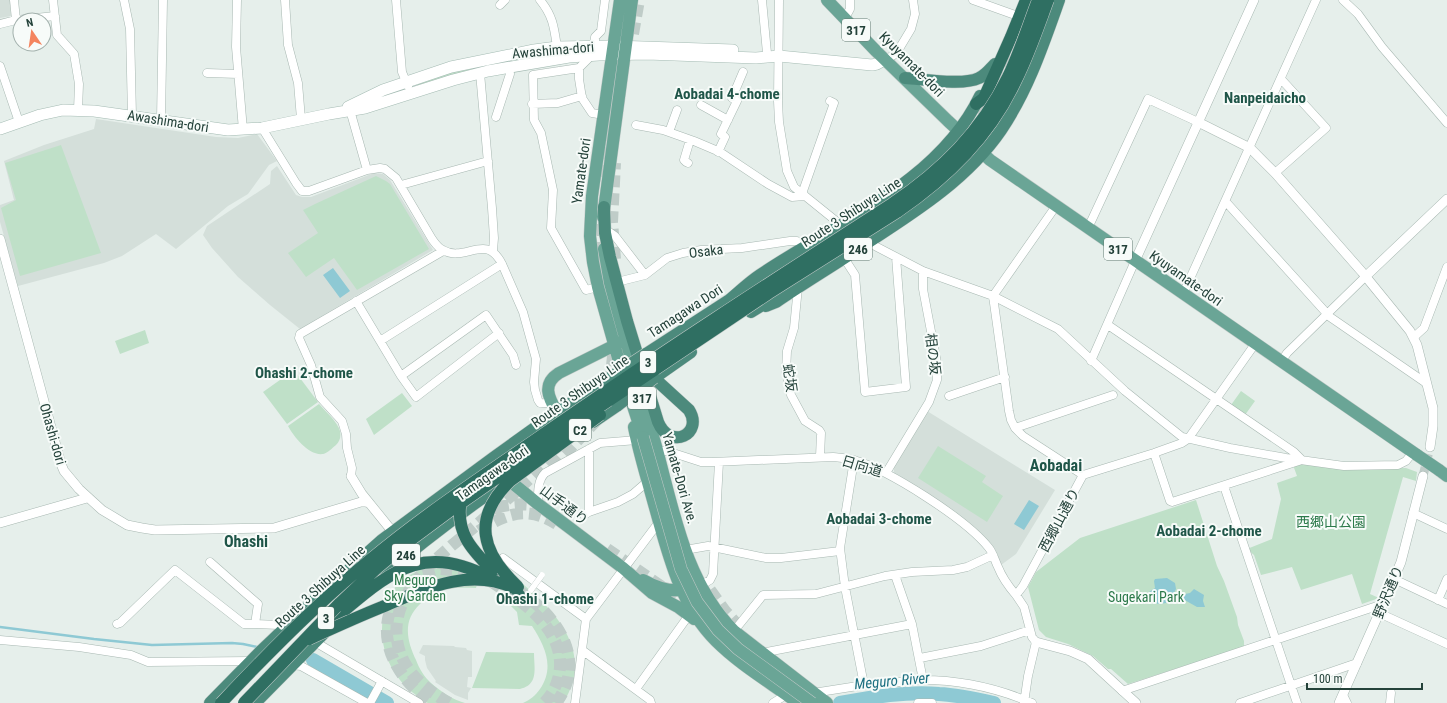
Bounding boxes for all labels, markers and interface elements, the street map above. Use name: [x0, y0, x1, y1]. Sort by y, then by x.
north arrow: [12, 12, 52, 52]
text: N: [25, 16, 35, 30]
road number: 317: [842, 19, 870, 41]
street label: Kyuyamate-dori: [876, 28, 948, 100]
street label: Awashima-dori: [511, 38, 595, 62]
district label: Aobadai 4-chome: [674, 85, 780, 103]
district label: Nanpeidaicho: [1224, 89, 1306, 107]
street label: Awashima-dori: [126, 107, 210, 135]
street label: Yamate-dori: [568, 137, 594, 205]
street label: Route 3 Shibuya Line: [798, 174, 904, 250]
road number: 246: [844, 238, 872, 260]
road number: 317: [1104, 238, 1132, 260]
street label: Osaka: [688, 241, 724, 261]
street label: Kyuyamate-dori: [1146, 247, 1226, 309]
street label: Tamagawa Dori: [645, 281, 725, 341]
street label: 相の坂: [923, 332, 943, 376]
street label: Route 3 Shibuya Line: [528, 351, 632, 431]
road number: 3: [640, 351, 656, 373]
street label: 蛇坂: [780, 363, 800, 393]
district label: Ohashi 2-chome: [255, 364, 353, 382]
road number: 317: [628, 387, 656, 409]
street label: Ohashi-dori: [37, 401, 69, 467]
road number: C2: [569, 419, 591, 441]
street label: Yamate-Dori Ave.: [659, 430, 701, 526]
street label: Tamagawa-dori: [453, 442, 531, 504]
street label: 日向道: [840, 452, 884, 480]
district label: Aobadai: [1030, 456, 1082, 475]
street label: 山手通り: [537, 482, 591, 528]
street label: 西郷山通り: [1036, 485, 1082, 555]
district label: Aobadai 3-chome: [826, 510, 932, 528]
park label: 西郷山公園: [1296, 514, 1366, 530]
district label: Aobadai 2-chome: [1156, 522, 1262, 540]
district label: Ohashi: [224, 532, 268, 551]
street label: Route 3 Shibuya Line: [272, 541, 368, 631]
road number: 246: [392, 544, 420, 566]
street label: 野沢通り: [1370, 563, 1406, 621]
park label: Meguro Sky Garden: [384, 572, 446, 604]
park label: Sugekari Park: [1108, 589, 1185, 605]
district label: Ohashi 1-chome: [496, 590, 594, 608]
road number: 3: [318, 607, 334, 629]
scale bar: [1307, 665, 1422, 691]
water label: Meguro River: [854, 669, 931, 693]
text: 100 m: [1313, 672, 1343, 686]

